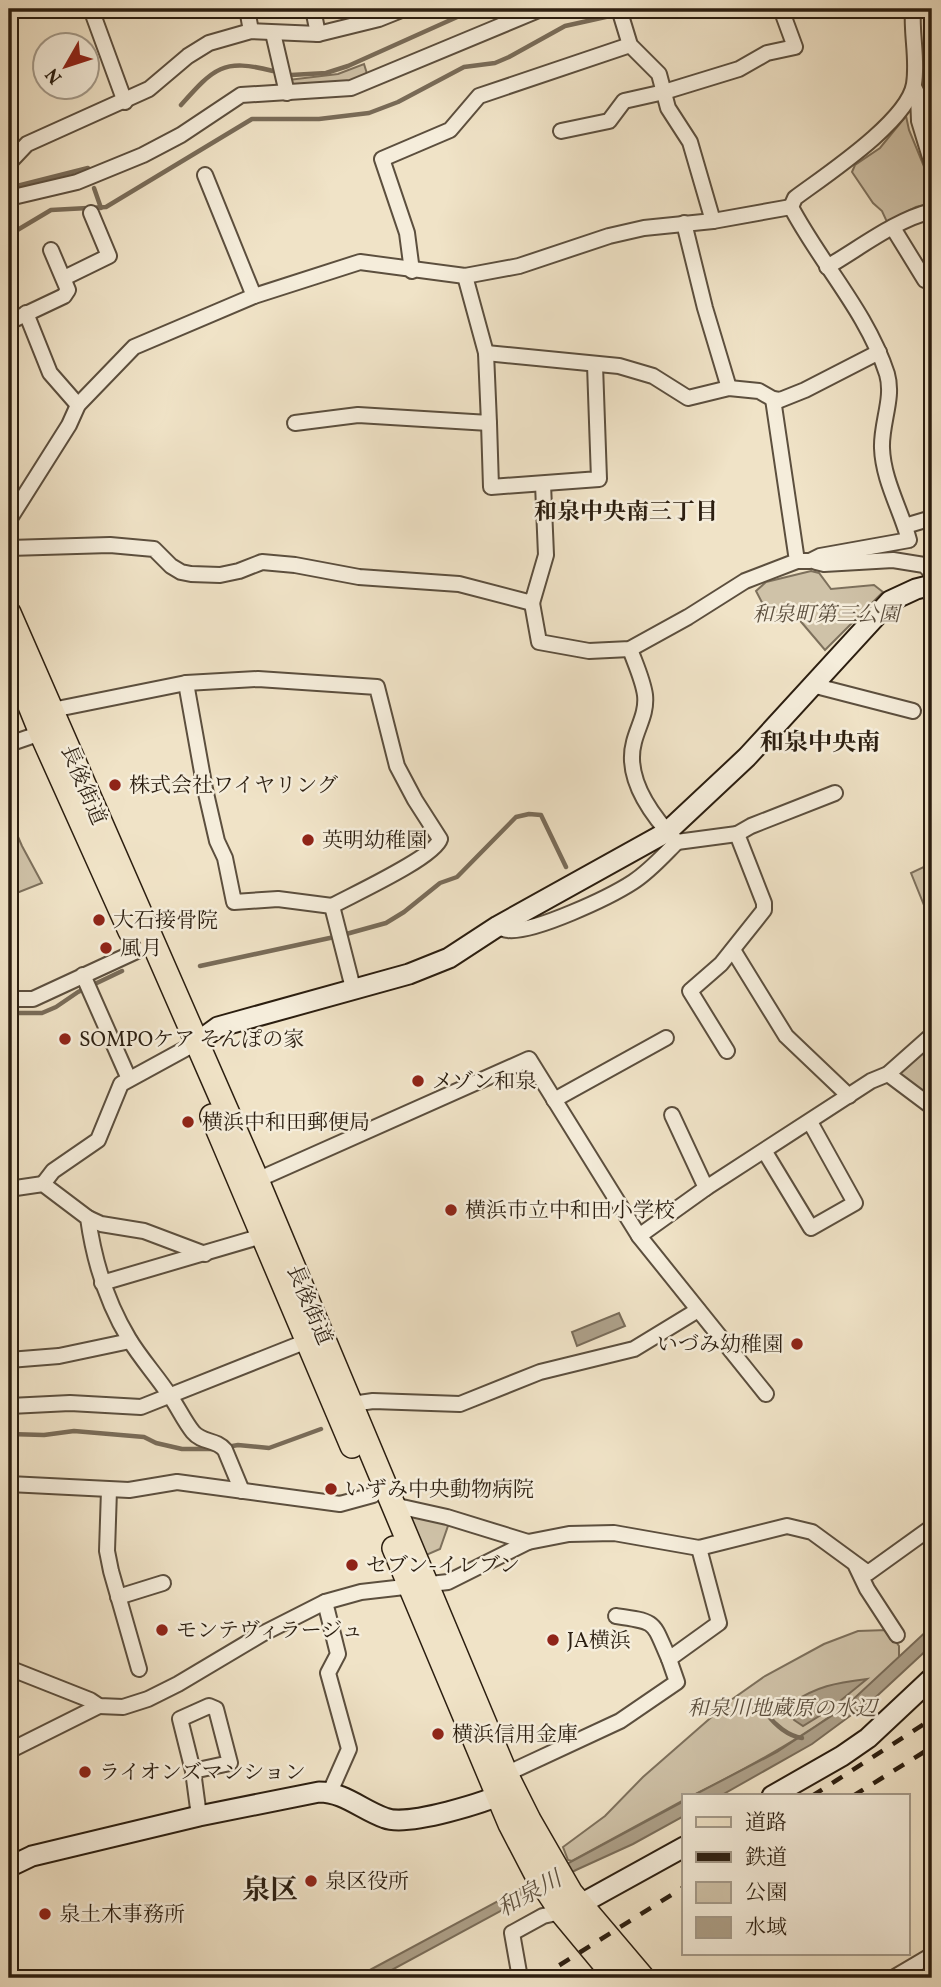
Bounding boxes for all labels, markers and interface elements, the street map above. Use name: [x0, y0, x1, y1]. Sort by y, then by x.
north arrow: [32, 32, 102, 102]
text: N: [40, 62, 69, 89]
district label: 和泉中央南三丁目: [534, 497, 718, 529]
park label: 和泉町第三公園: [753, 601, 902, 630]
district label: 和泉中央南: [760, 727, 880, 761]
street label: 長後街道: [53, 741, 112, 830]
place label: 株式会社ワイヤリング: [129, 772, 338, 801]
marker: 株式会社ワイヤリング: [107, 777, 123, 793]
place label: 英明幼稚園: [322, 827, 427, 856]
marker: 英明幼稚園: [300, 832, 316, 848]
place label: 大石接骨院: [113, 907, 218, 936]
marker: 大石接骨院: [91, 912, 107, 928]
place label: 風月: [120, 935, 162, 964]
marker: 風月: [98, 940, 114, 956]
place label: SOMPOケア そんぽの家: [79, 1026, 304, 1055]
marker: SOMPOケア そんぽの家: [57, 1031, 73, 1047]
place label: メゾン和泉: [432, 1068, 536, 1097]
marker: メゾン和泉: [410, 1073, 426, 1089]
place label: 横浜中和田郵便局: [202, 1109, 370, 1138]
marker: 横浜中和田郵便局: [180, 1114, 196, 1130]
place label: 横浜市立中和田小学校: [465, 1197, 675, 1226]
marker: 横浜市立中和田小学校: [443, 1202, 459, 1218]
street label: 長後街道: [279, 1261, 338, 1350]
place label: いづみ幼稚園: [657, 1331, 783, 1360]
marker: いづみ幼稚園: [789, 1336, 805, 1352]
place label: いずみ中央動物病院: [345, 1476, 534, 1505]
marker: いずみ中央動物病院: [323, 1481, 339, 1497]
place label: セブン-イレブン: [366, 1552, 520, 1581]
marker: セブン-イレブン: [344, 1557, 360, 1573]
place label: モンテヴィラージュ: [176, 1617, 363, 1646]
marker: モンテヴィラージュ: [154, 1622, 170, 1638]
place label: JA横浜: [567, 1627, 631, 1656]
marker: JA横浜: [545, 1632, 561, 1648]
park label: 和泉川地蔵原の水辺: [688, 1695, 879, 1724]
place label: 横浜信用金庫: [452, 1721, 578, 1750]
marker: 横浜信用金庫: [430, 1726, 446, 1742]
place label: ライオンズマンション: [99, 1759, 306, 1788]
marker: ライオンズマンション: [77, 1764, 93, 1780]
legend: [682, 1794, 909, 1955]
text: 道路: [745, 1809, 787, 1838]
text: 鉄道: [745, 1844, 787, 1873]
water label: 和泉川: [492, 1863, 571, 1925]
place label: 泉区役所: [325, 1868, 409, 1897]
district label: 泉区: [242, 1872, 298, 1911]
marker: 泉区役所: [303, 1873, 319, 1889]
text: 公園: [745, 1879, 787, 1908]
place label: 泉土木事務所: [59, 1901, 185, 1930]
marker: 泉土木事務所: [37, 1906, 53, 1922]
text: 水域: [745, 1914, 787, 1943]

